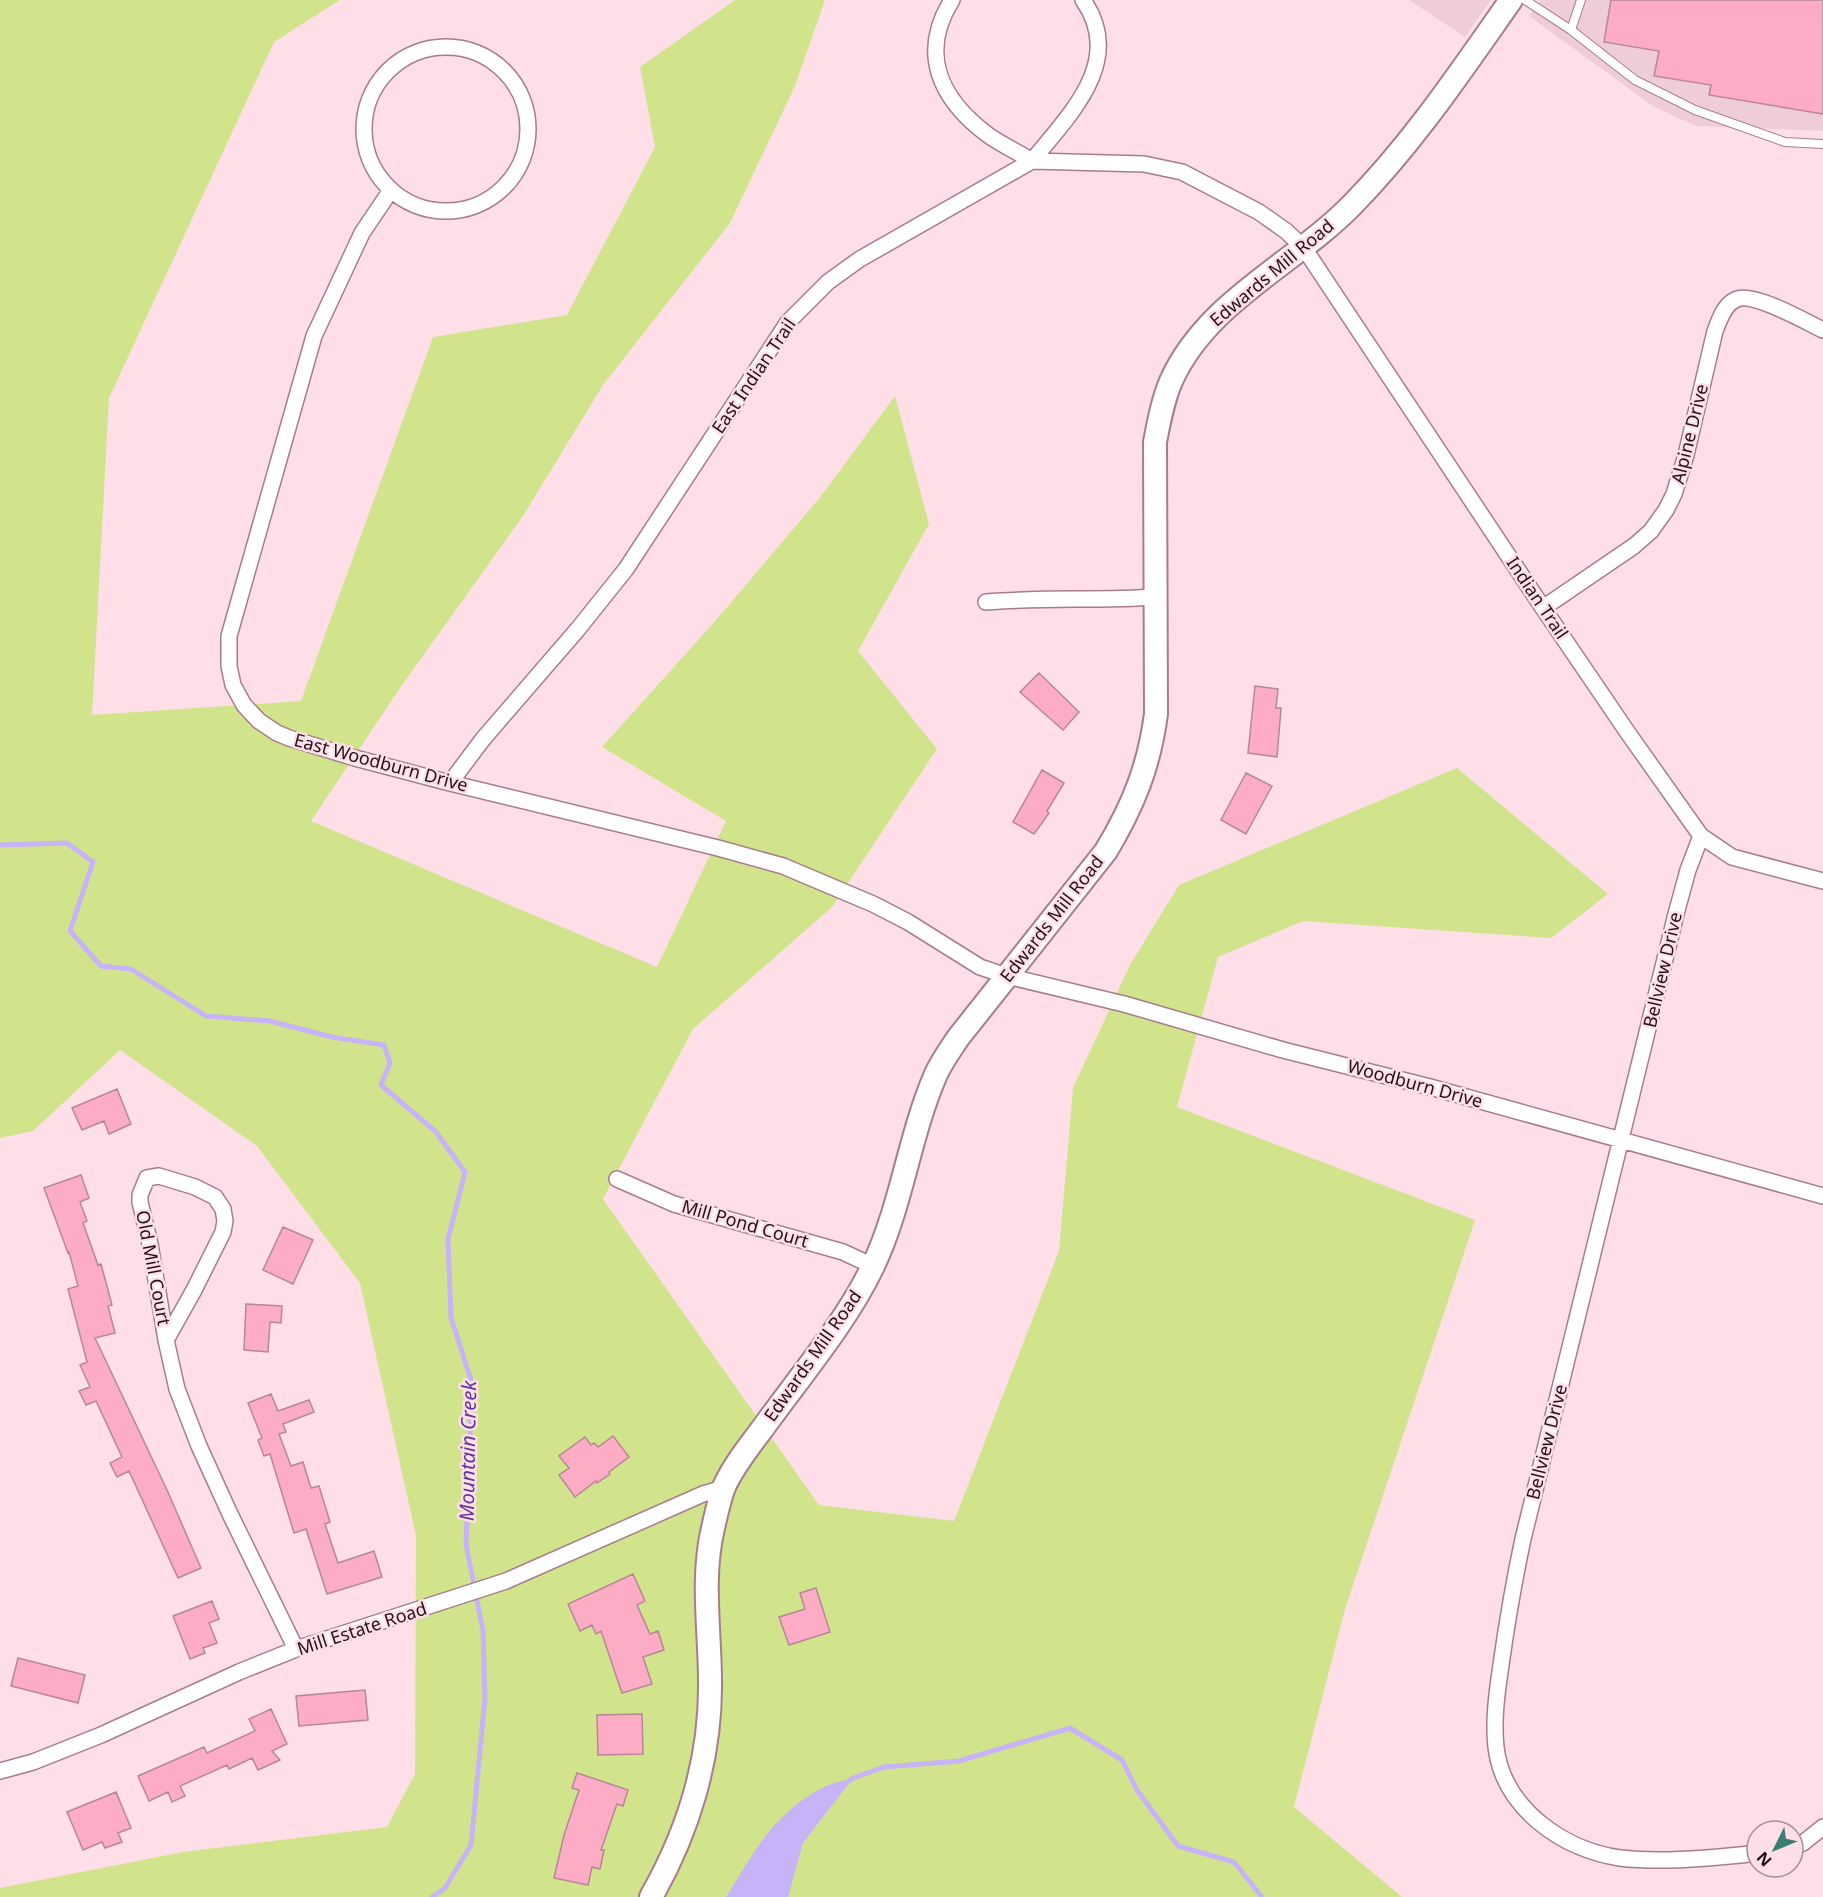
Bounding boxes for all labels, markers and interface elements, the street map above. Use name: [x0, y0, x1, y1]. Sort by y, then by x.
street label: Edwards Mill Road: [1204, 213, 1338, 331]
street label: East Indian Trail: [706, 313, 801, 438]
street label: Alpine Drive: [1665, 381, 1713, 486]
street label: Indian Trail: [1501, 552, 1574, 643]
street label: East Woodburn Drive: [292, 727, 471, 797]
street label: Edwards Mill Road: [994, 850, 1108, 987]
street label: Bellview Drive: [1637, 910, 1687, 1030]
street label: Woodburn Drive: [1345, 1053, 1486, 1113]
street label: Mill Pond Court: [679, 1193, 812, 1253]
street label: Old Mill Court: [131, 1208, 177, 1328]
street label: Edwards Mill Road: [758, 1285, 866, 1426]
water label: Mountain Creek: [453, 1379, 482, 1521]
street label: Bellview Drive: [1520, 1382, 1572, 1502]
street label: Mill Estate Road: [294, 1596, 429, 1660]
north arrow: [1745, 1819, 1805, 1879]
text: N: [1752, 1847, 1777, 1871]

